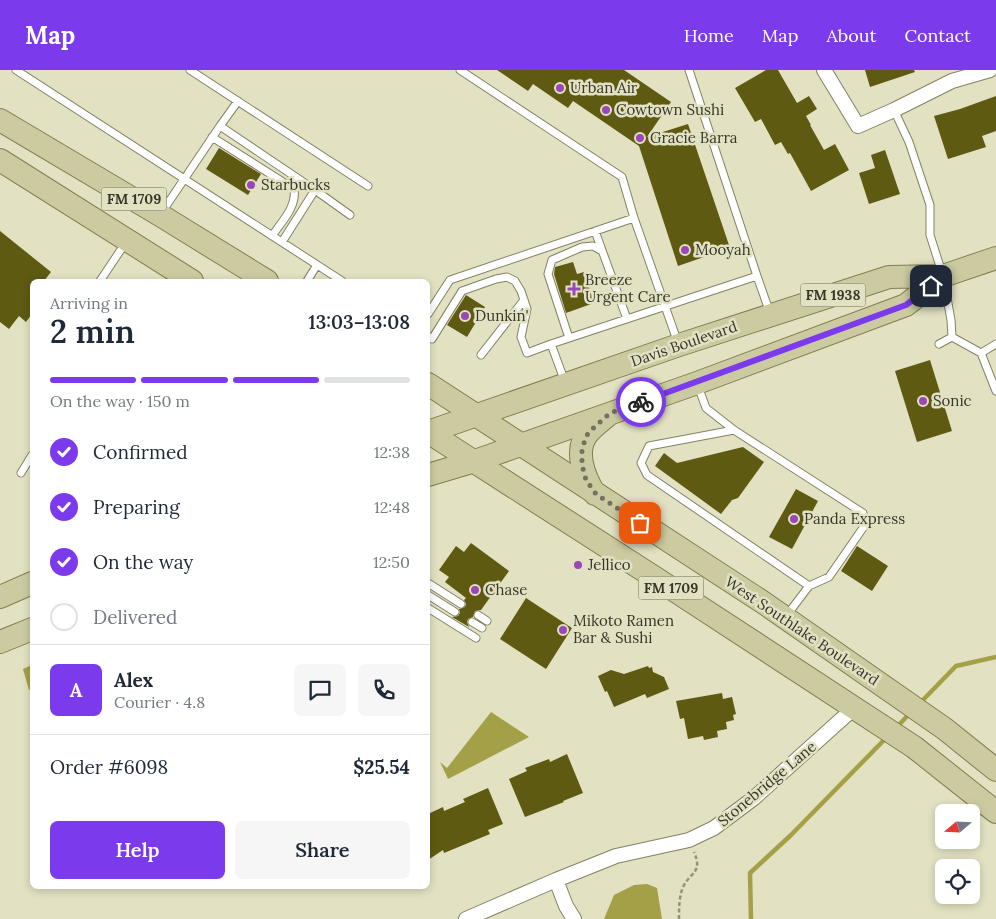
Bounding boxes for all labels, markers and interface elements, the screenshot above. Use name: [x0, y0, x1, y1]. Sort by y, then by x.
text: Map: [25, 20, 75, 51]
text: Home: [684, 24, 734, 47]
text: Map: [762, 24, 798, 47]
text: About: [826, 24, 876, 47]
text: Contact: [904, 24, 971, 47]
place label: Urban Air: [570, 78, 638, 97]
marker: Urban Air: [554, 82, 566, 94]
place label: Cowtown Sushi: [616, 100, 724, 119]
marker: Cowtown Sushi: [600, 104, 612, 116]
place label: Gracie Barra: [650, 128, 738, 147]
marker: Gracie Barra: [634, 132, 646, 144]
place label: Starbucks: [261, 175, 330, 194]
marker: Starbucks: [245, 179, 257, 191]
road number: FM 1709: [102, 188, 166, 210]
place label: Mooyah: [695, 240, 751, 259]
marker: Mooyah: [679, 244, 691, 256]
pin: [910, 265, 952, 307]
place label: Breeze Urgent Care: [585, 270, 671, 306]
icon: home: [917, 272, 945, 300]
marker: Breeze Urgent Care: [567, 282, 581, 296]
road number: FM 1938: [800, 284, 866, 306]
text: Arriving in: [50, 293, 128, 313]
place label: Dunkin': [475, 306, 529, 325]
text: 13:03–13:08: [308, 310, 410, 334]
marker: Dunkin': [459, 310, 471, 322]
text: 2 min: [50, 311, 135, 352]
street label: Davis Boulevard: [628, 316, 739, 371]
courier: [616, 377, 666, 427]
icon: bike: [627, 388, 655, 416]
text: On the way · 150 m: [50, 391, 190, 411]
place label: Sonic: [933, 391, 972, 410]
marker: Sonic: [917, 395, 929, 407]
icon: check: [50, 438, 78, 466]
text: Confirmed: [93, 440, 188, 464]
text: 12:38: [374, 442, 410, 462]
icon: check: [50, 493, 78, 521]
text: Preparing: [93, 495, 180, 519]
text: 12:48: [374, 497, 410, 517]
pin: [619, 502, 661, 544]
icon: bag: [626, 509, 654, 537]
place label: Panda Express: [804, 509, 905, 528]
marker: Panda Express: [788, 513, 800, 525]
icon: check: [50, 548, 78, 576]
text: On the way: [93, 550, 193, 574]
text: 12:50: [373, 552, 410, 572]
place label: Jellico: [587, 555, 631, 574]
marker: Jellico: [572, 559, 584, 571]
street label: West Southlake Boulevard: [722, 572, 883, 689]
road number: FM 1709: [638, 576, 704, 600]
place label: Chase: [485, 580, 527, 599]
marker: Chase: [469, 584, 481, 596]
text: Delivered: [93, 605, 177, 629]
place label: Mikoto Ramen Bar & Sushi: [573, 611, 674, 647]
marker: Mikoto Ramen Bar & Sushi: [557, 624, 569, 636]
button: chat: [294, 664, 346, 716]
button: phone: [358, 664, 410, 716]
text: Alex: [114, 668, 153, 692]
text: A: [70, 678, 82, 702]
text: Courier · 4.8: [114, 692, 205, 712]
street label: Stonebridge Lane: [713, 737, 820, 830]
text: Order #6098: [50, 755, 168, 779]
text: $25.54: [353, 755, 410, 779]
north arrow: [935, 804, 980, 849]
map controls: [935, 804, 980, 904]
button: Help: [50, 821, 225, 879]
button: Share: [235, 821, 410, 879]
button: locate: [935, 859, 980, 904]

